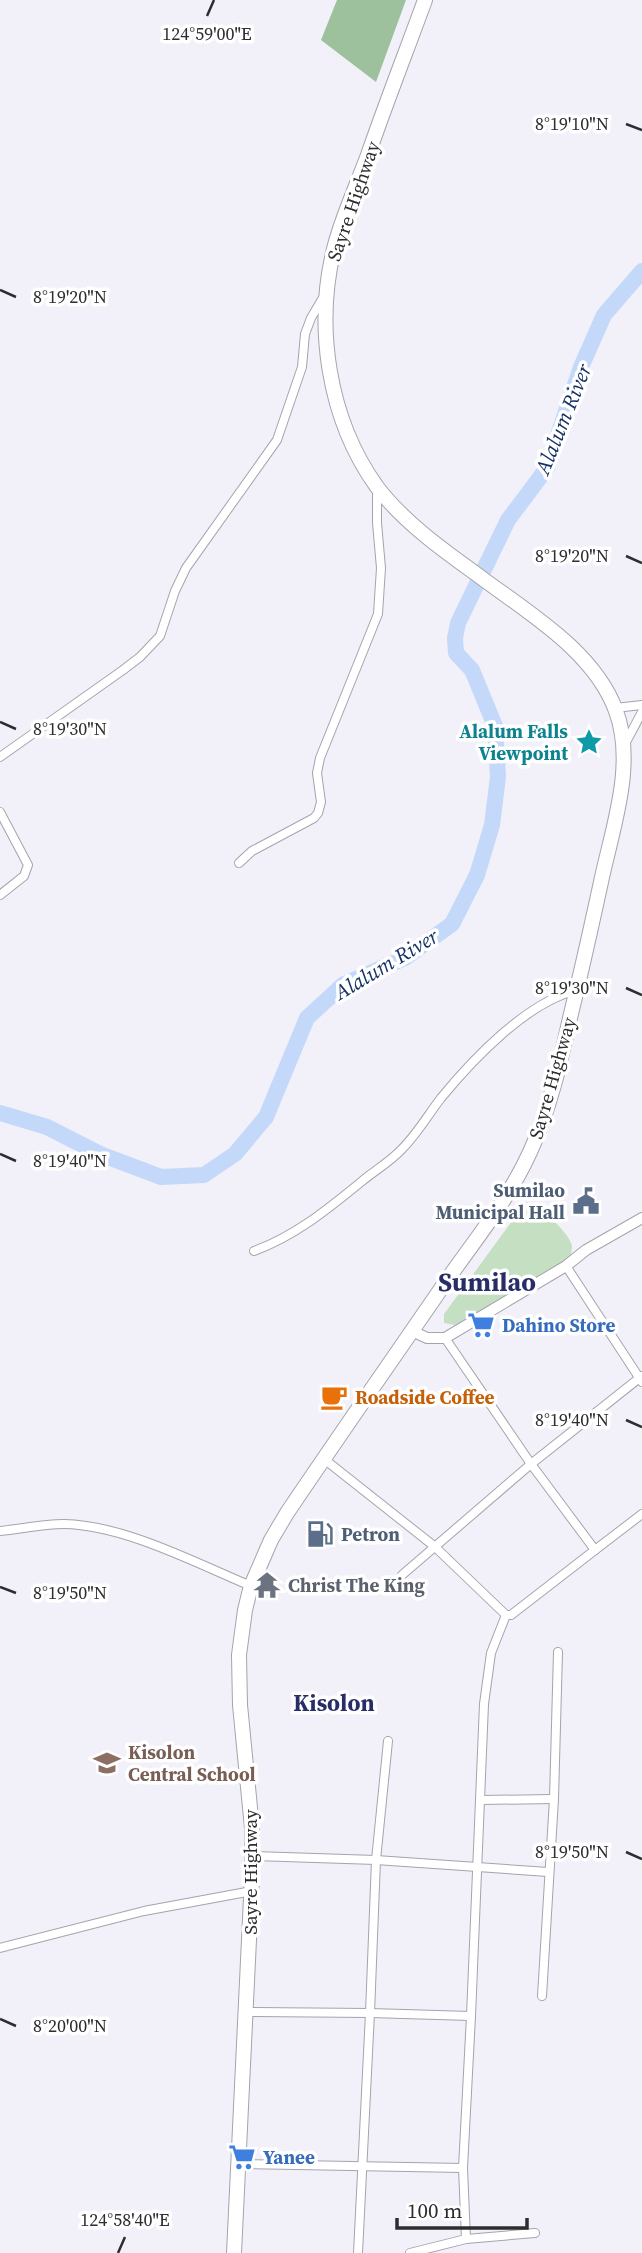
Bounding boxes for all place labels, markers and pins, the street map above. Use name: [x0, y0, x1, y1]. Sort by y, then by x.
place label: Alalum Falls Viewpoint: [459, 718, 568, 766]
place icon: Alalum Falls Viewpoint: [574, 727, 604, 757]
place label: Sumilao Municipal Hall: [435, 1177, 565, 1225]
public building icon: Sumilao Municipal Hall: [571, 1186, 601, 1216]
supermarket icon: Dahino Store: [466, 1310, 496, 1340]
place label: Dahino Store: [502, 1312, 616, 1338]
cafe icon: Roadside Coffee: [319, 1382, 349, 1412]
place label: Roadside Coffee: [355, 1384, 495, 1410]
fuel station icon: Petron: [305, 1519, 335, 1549]
place label: Petron: [341, 1521, 400, 1547]
temple icon: Christ The King: [252, 1570, 282, 1600]
place label: Christ The King: [288, 1572, 425, 1598]
place label: Kisolon Central School: [128, 1739, 256, 1787]
school or university icon: Kisolon Central School: [92, 1748, 122, 1778]
supermarket icon: Yanee: [227, 2142, 257, 2172]
place label: Yanee: [263, 2144, 315, 2170]

